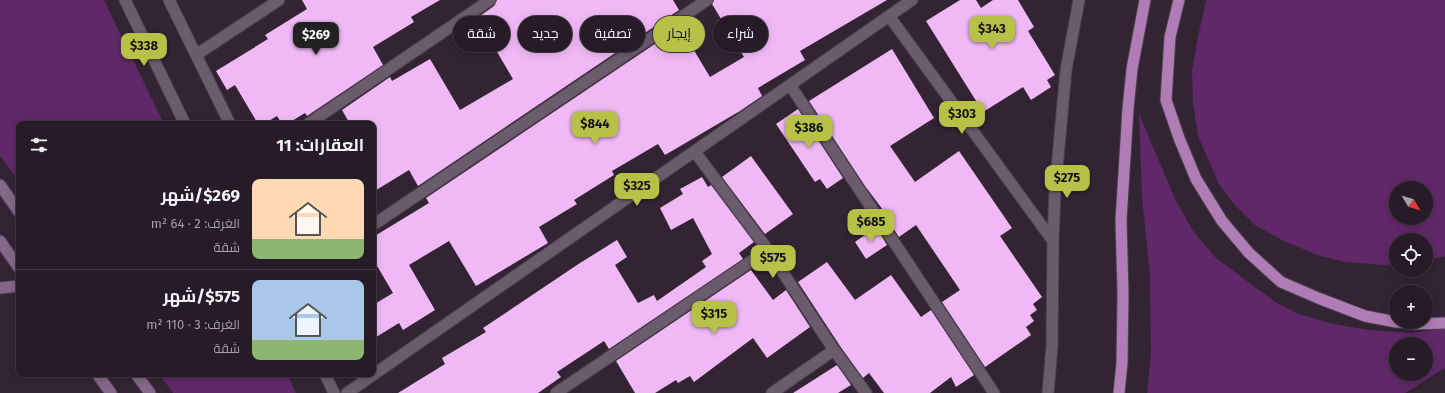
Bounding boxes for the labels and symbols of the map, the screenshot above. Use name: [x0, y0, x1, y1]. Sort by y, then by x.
pin: $343: [968, 16, 1016, 50]
pin: $269: [292, 22, 340, 56]
pin: $338: [120, 33, 168, 67]
pin: $303: [938, 101, 986, 135]
pin: $844: [571, 111, 619, 145]
pin: $386: [785, 115, 833, 149]
pin: $275: [1043, 165, 1091, 199]
pin: $325: [613, 173, 661, 207]
north arrow: [1389, 181, 1433, 225]
pin: $685: [847, 209, 895, 243]
pin: $575: [749, 245, 797, 279]
pin: $315: [690, 301, 738, 335]

